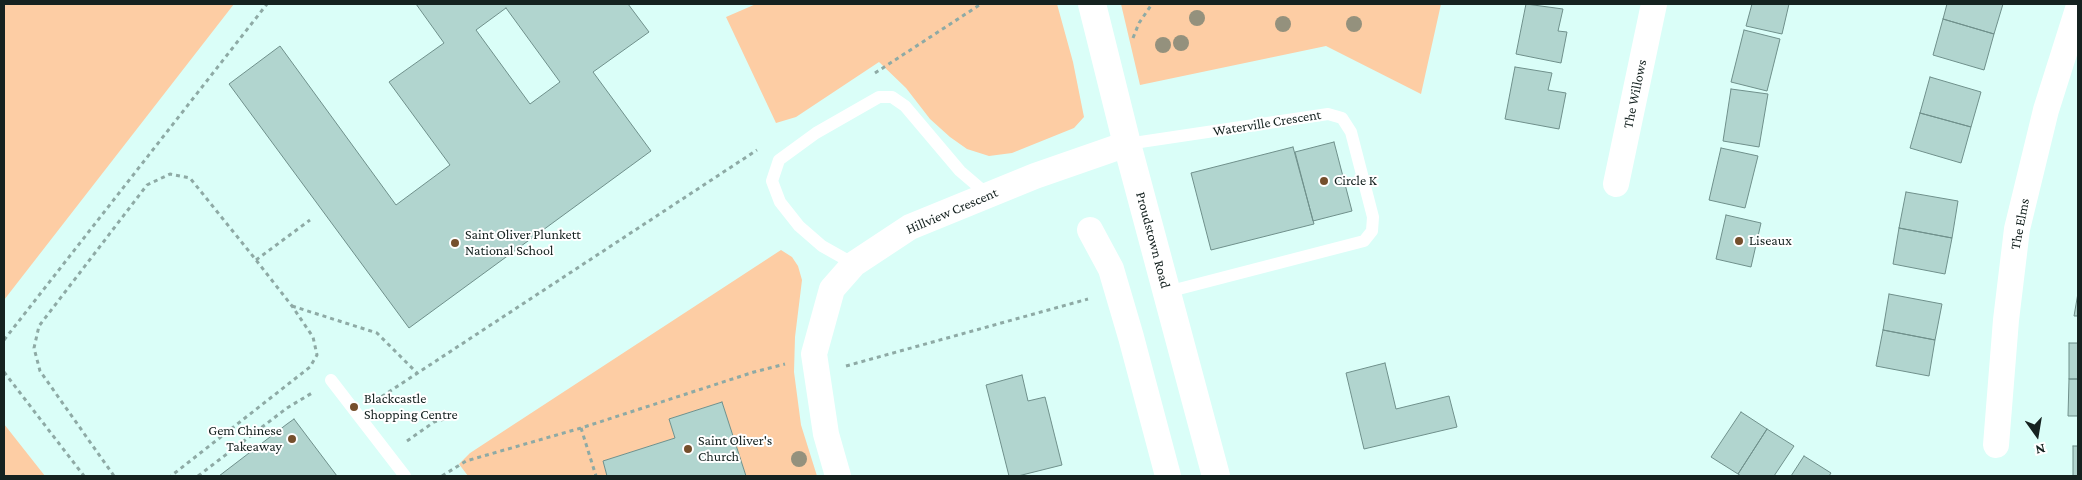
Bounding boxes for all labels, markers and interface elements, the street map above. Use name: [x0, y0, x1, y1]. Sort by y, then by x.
street label: The Willows: [1619, 58, 1651, 130]
street label: Waterville Crescent: [1212, 106, 1322, 140]
place label: Circle K: [1334, 173, 1377, 189]
marker: Circle K: [1318, 175, 1330, 187]
street label: Hillview Crescent: [904, 184, 1000, 238]
street label: Proudstown Road: [1132, 190, 1174, 290]
street label: The Elms: [2007, 197, 2033, 251]
place label: Saint Oliver Plunkett National School: [465, 227, 581, 260]
place label: Liseaux: [1749, 233, 1792, 249]
marker: Liseaux: [1733, 235, 1745, 247]
marker: Saint Oliver Plunkett National School: [449, 237, 461, 249]
place label: Blackcastle Shopping Centre: [364, 391, 458, 424]
marker: Blackcastle Shopping Centre: [348, 401, 360, 413]
north arrow: [2012, 410, 2062, 460]
place label: Gem Chinese Takeaway: [208, 423, 282, 456]
marker: Gem Chinese Takeaway: [286, 433, 298, 445]
place label: Saint Oliver's Church: [698, 433, 772, 466]
text: N: [2034, 441, 2047, 458]
marker: Saint Oliver's Church: [682, 443, 694, 455]

